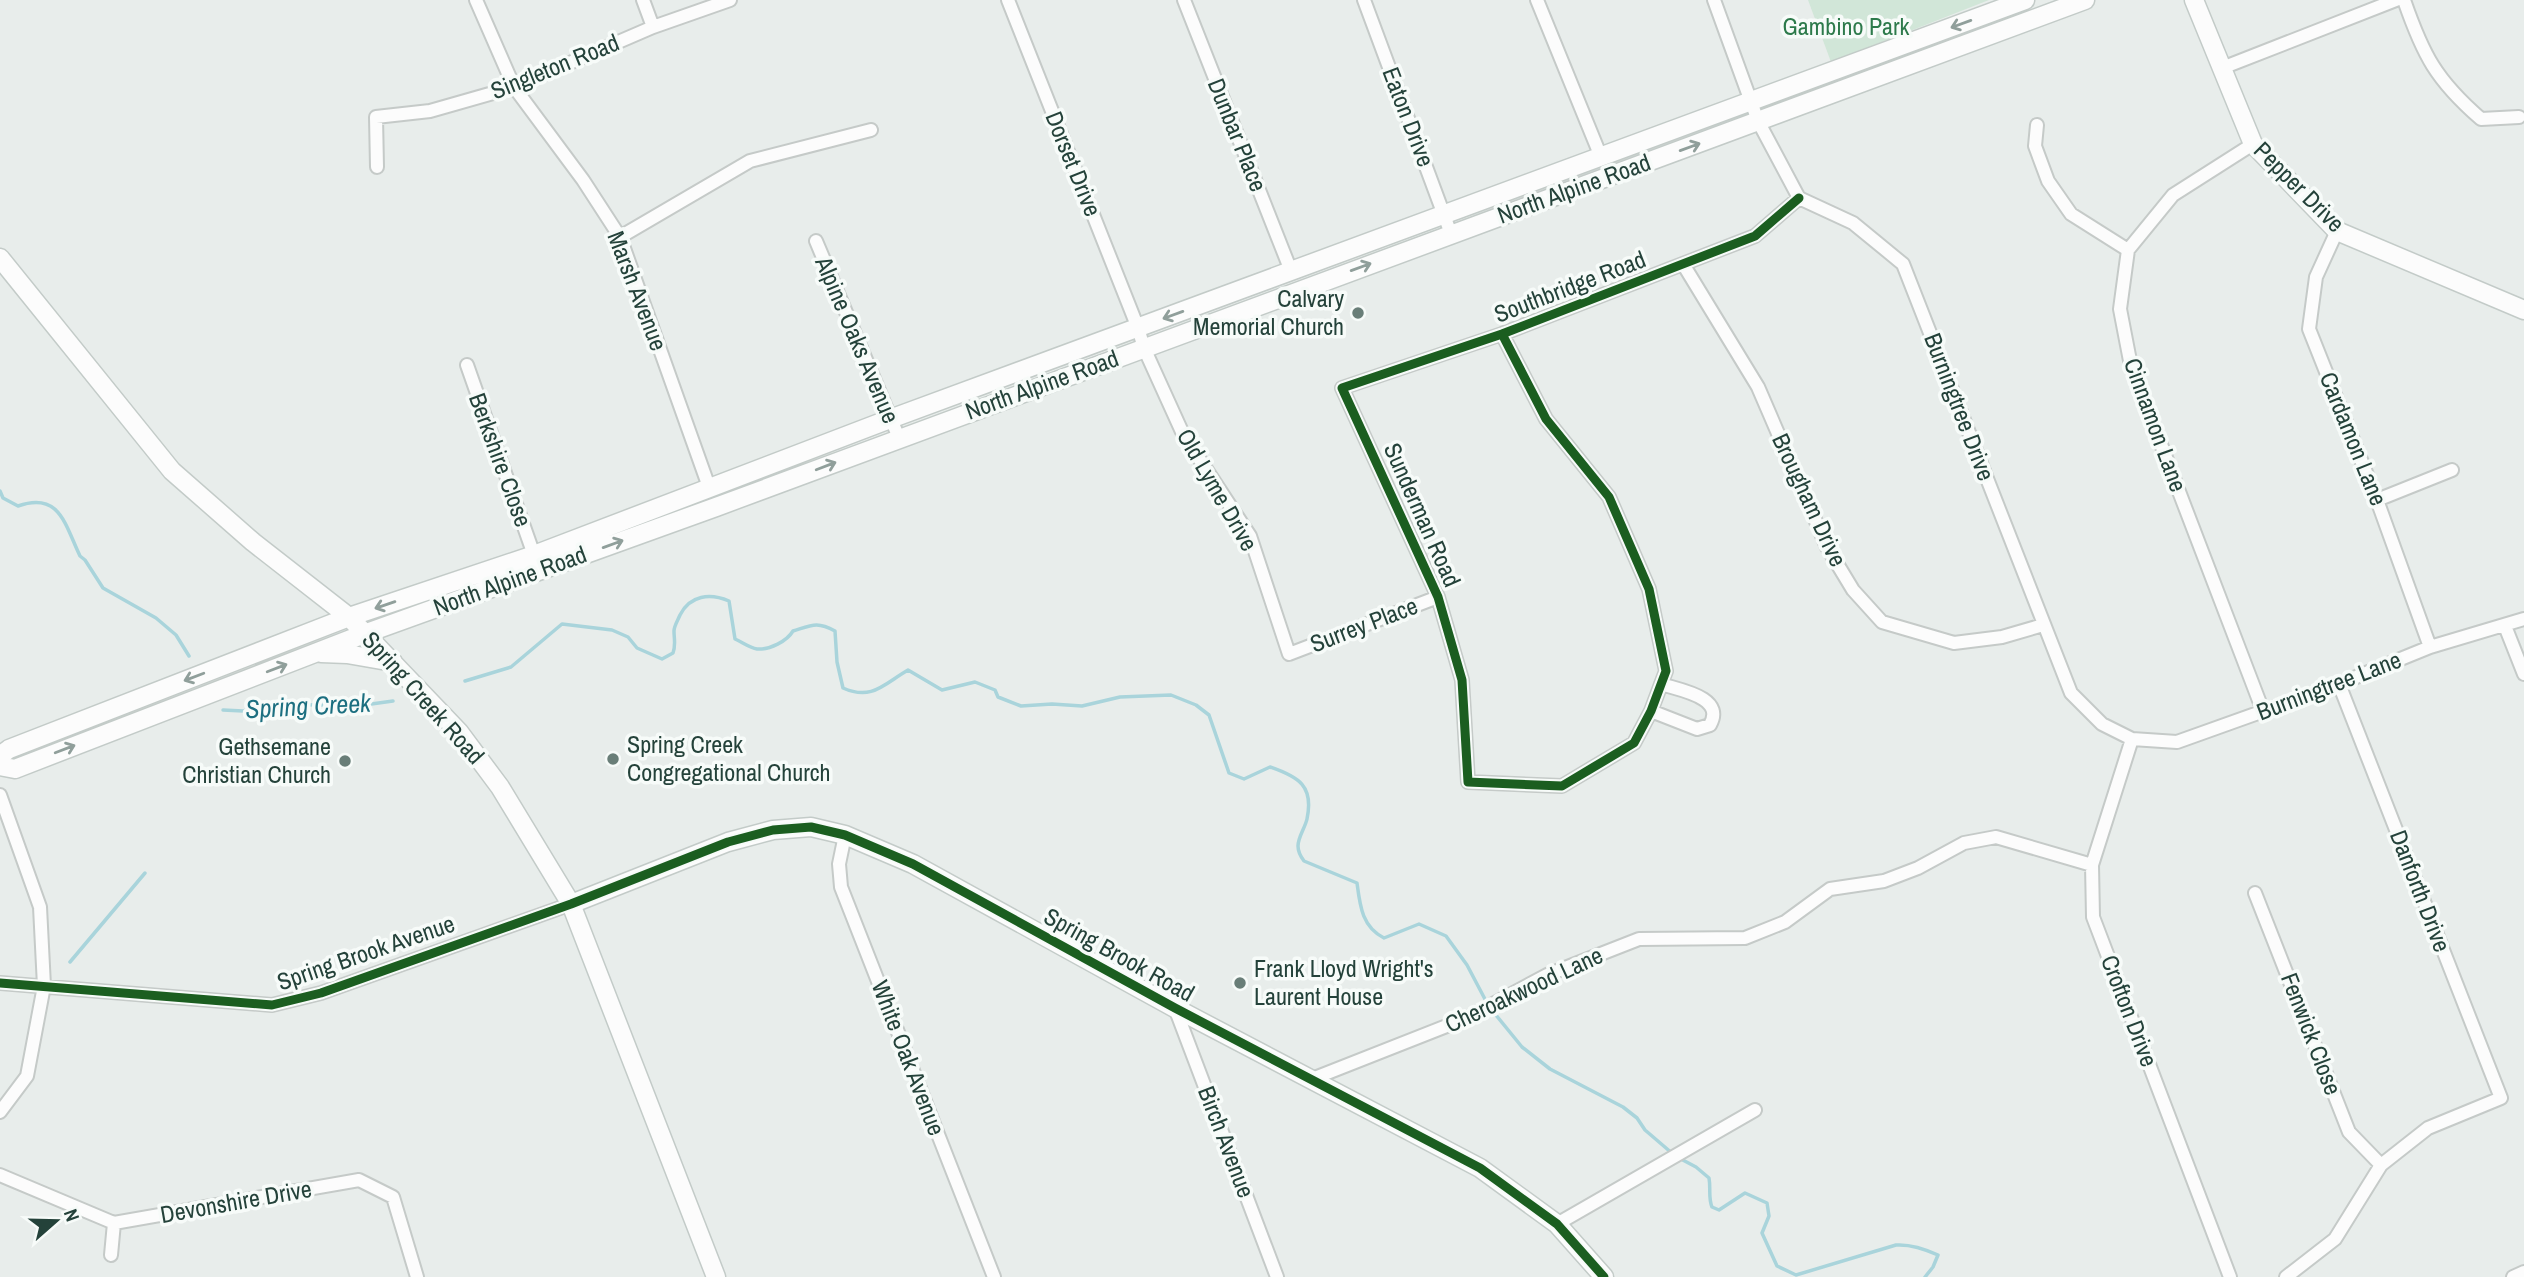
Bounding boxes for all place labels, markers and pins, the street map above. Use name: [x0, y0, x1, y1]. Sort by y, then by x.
place label: Calvary Memorial Church: [1193, 282, 1344, 342]
marker: Calvary Memorial Church: [1350, 305, 1366, 321]
place label: Spring Creek Congregational Church: [627, 728, 830, 788]
place label: Gethsemane Christian Church: [182, 730, 331, 790]
marker: Spring Creek Congregational Church: [605, 751, 621, 767]
marker: Gethsemane Christian Church: [337, 753, 353, 769]
place label: Frank Lloyd Wright's Laurent House: [1254, 952, 1434, 1012]
marker: Frank Lloyd Wright's Laurent House: [1232, 975, 1248, 991]

